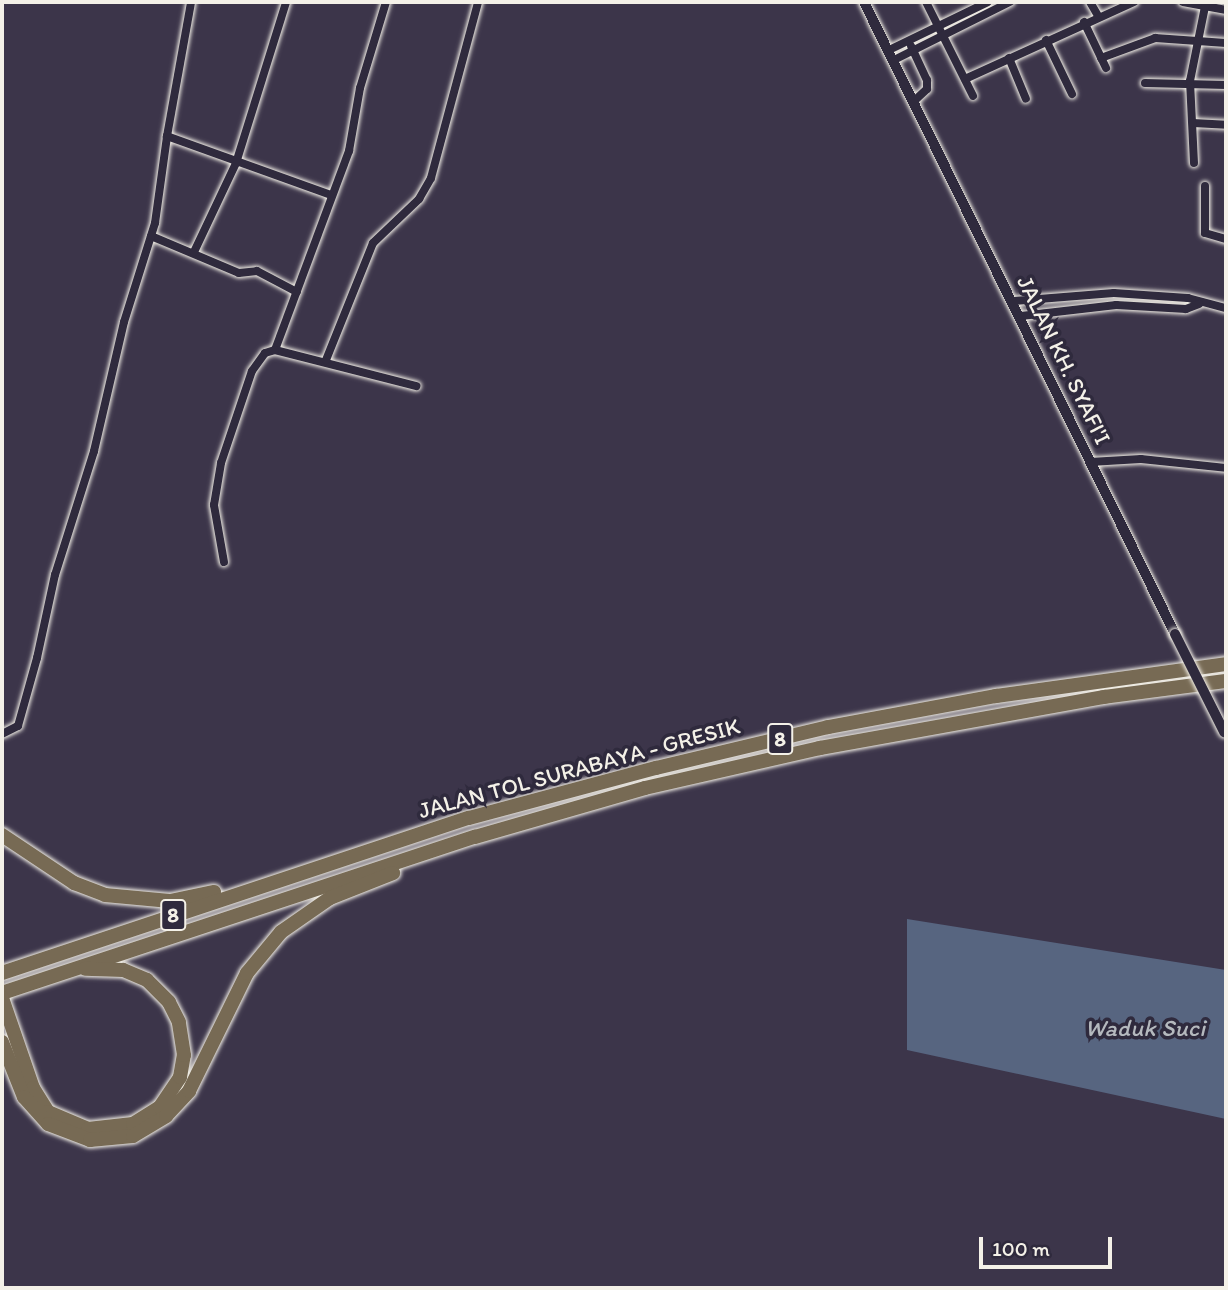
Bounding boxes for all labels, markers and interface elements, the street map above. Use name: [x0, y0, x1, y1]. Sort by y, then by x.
street label: JALAN KH. SYAFI'I: [1011, 271, 1117, 449]
street label: JALAN TOL SURABAYA - GRESIK: [417, 712, 741, 824]
road number: 8: [766, 722, 794, 756]
road number: 8: [159, 898, 187, 932]
water label: Waduk Suci: [1085, 1014, 1205, 1042]
scale bar: [983, 1224, 1116, 1268]
text: 100 m: [992, 1236, 1050, 1261]

